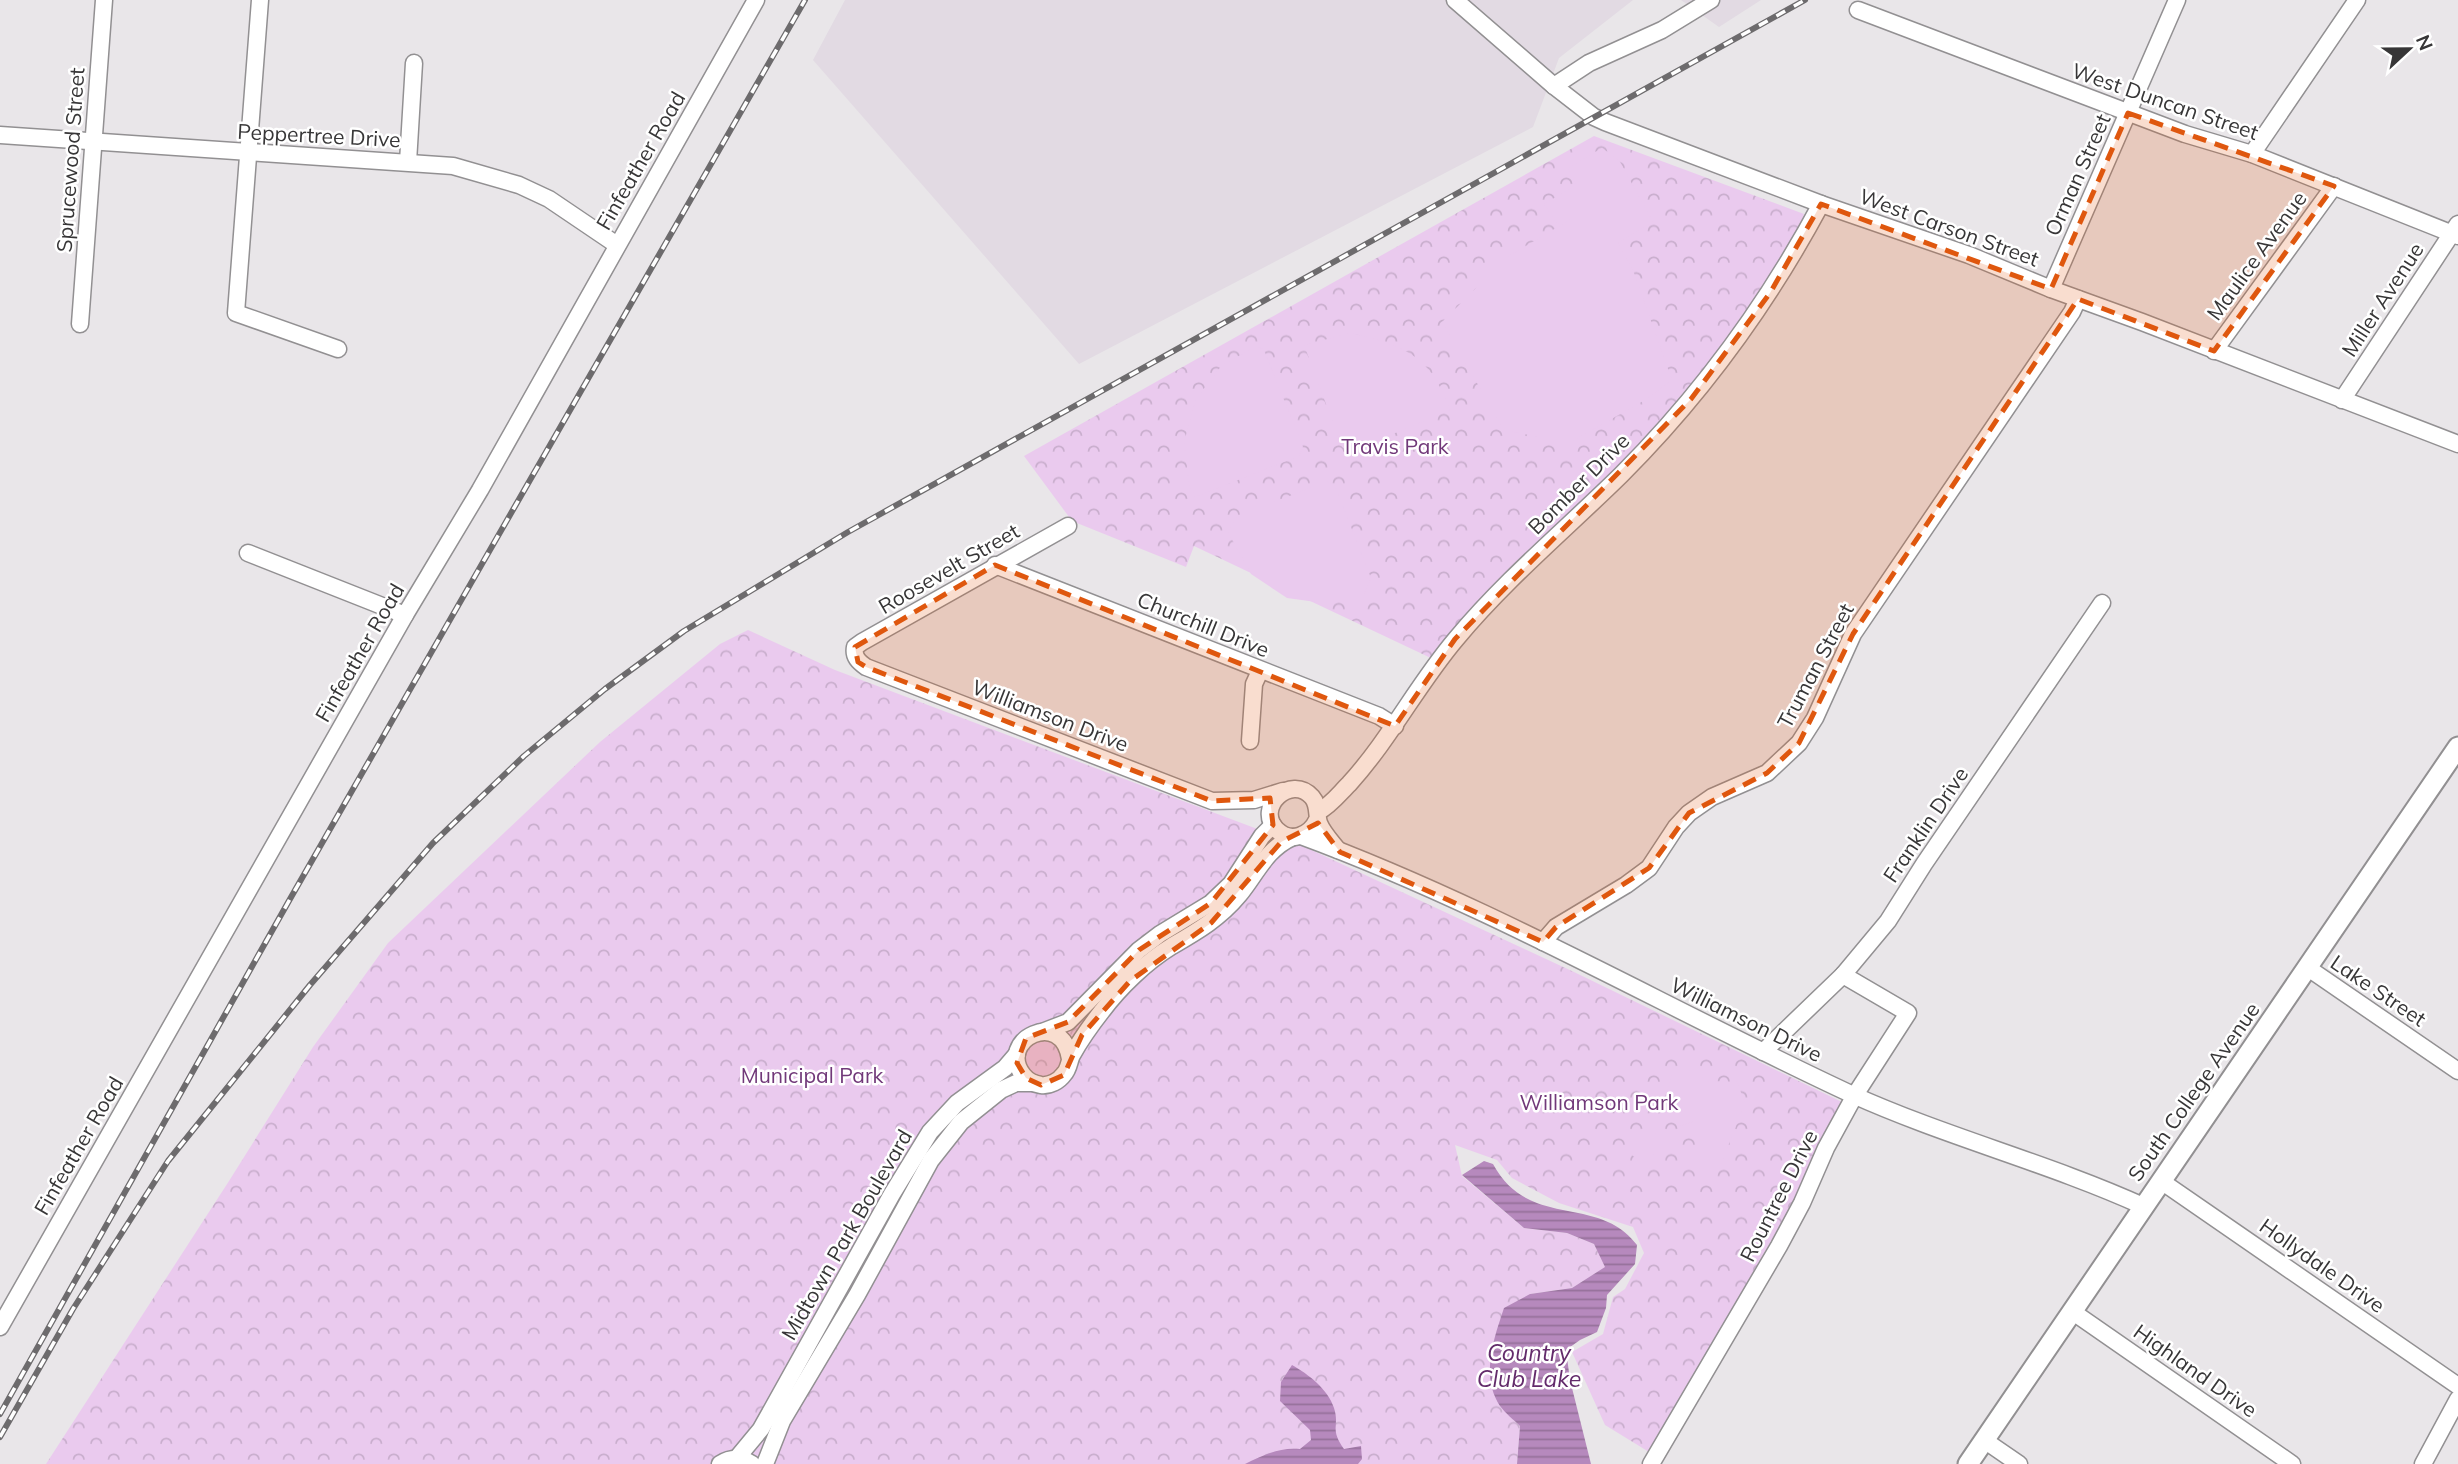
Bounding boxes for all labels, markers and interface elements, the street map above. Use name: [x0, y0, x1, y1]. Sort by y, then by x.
north arrow: [2374, 14, 2444, 84]
text: N: [2411, 31, 2439, 54]
street label: West Duncan Street: [2069, 57, 2262, 145]
street label: Sprucewood Street: [51, 67, 89, 253]
street label: Finfeather Road: [590, 87, 690, 234]
street label: Orman Street: [2039, 110, 2116, 240]
street label: Peppertree Drive: [237, 118, 401, 152]
street label: West Carson Street: [1856, 183, 2043, 272]
street label: Maulice Avenue: [2201, 186, 2312, 325]
street label: Miller Avenue: [2336, 238, 2429, 361]
street label: Bomber Drive: [1522, 427, 1634, 539]
park label: Travis Park: [1341, 433, 1449, 459]
street label: Roosevelt Street: [873, 517, 1024, 619]
street label: Finfeather Road: [309, 579, 409, 726]
street label: Churchill Drive: [1134, 586, 1273, 662]
street label: Truman Street: [1771, 599, 1859, 732]
street label: Williamson Drive: [969, 673, 1132, 757]
street label: Franklin Drive: [1877, 762, 1973, 887]
street label: Lake Street: [2326, 949, 2431, 1032]
street label: Williamson Drive: [1666, 971, 1826, 1067]
street label: South College Avenue: [2122, 997, 2265, 1186]
park label: Municipal Park: [741, 1062, 884, 1088]
street label: Finfeather Road: [28, 1072, 128, 1219]
park label: Williamson Park: [1520, 1089, 1679, 1115]
street label: Midtown Park Boulevard: [775, 1125, 917, 1344]
street label: Rountree Drive: [1734, 1125, 1823, 1266]
street label: Hollydale Drive: [2255, 1212, 2390, 1318]
street label: Highland Drive: [2129, 1318, 2262, 1422]
water label: Country Club Lake: [1477, 1338, 1581, 1393]

